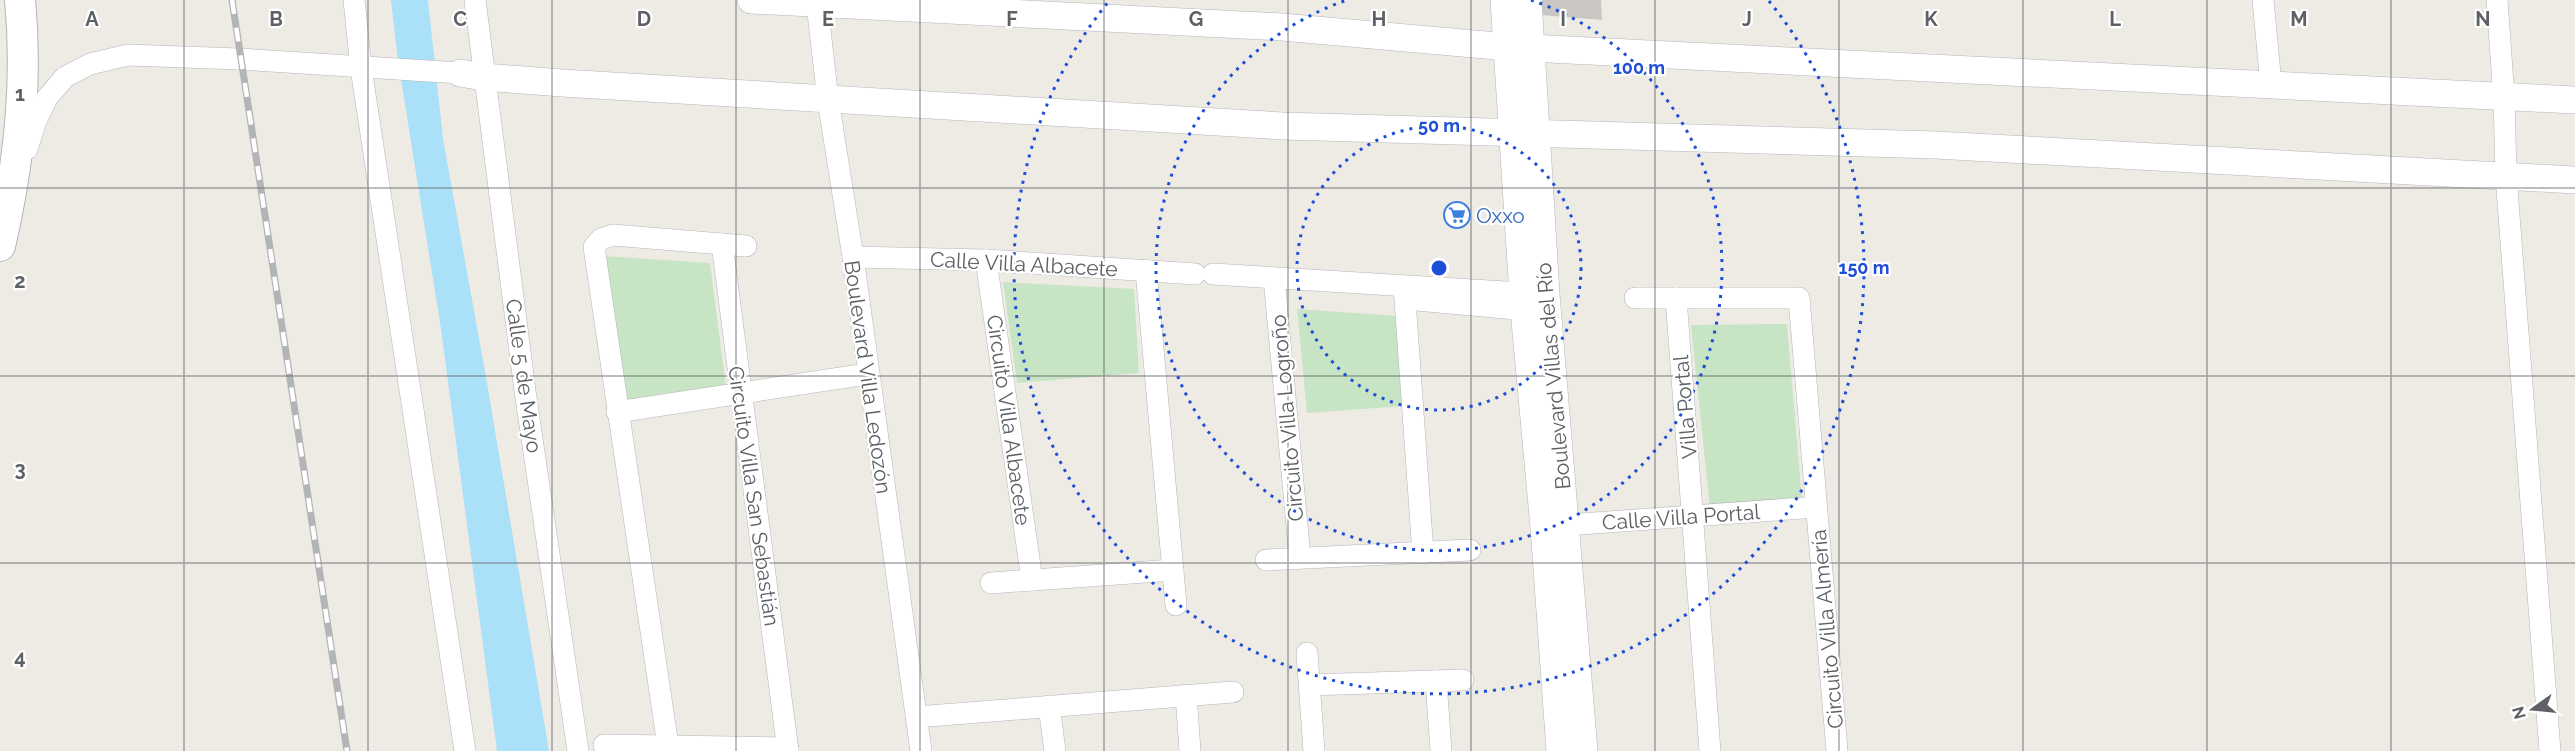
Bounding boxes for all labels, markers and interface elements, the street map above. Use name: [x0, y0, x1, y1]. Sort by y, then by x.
text: A: [85, 7, 99, 31]
text: B: [269, 7, 283, 31]
text: C: [453, 7, 467, 31]
text: D: [637, 7, 651, 31]
text: E: [822, 7, 834, 31]
text: F: [1006, 7, 1018, 31]
text: G: [1189, 7, 1203, 31]
text: H: [1372, 7, 1386, 31]
text: I: [1560, 7, 1566, 31]
text: J: [1742, 7, 1752, 31]
text: K: [1924, 7, 1938, 31]
text: L: [2109, 7, 2121, 31]
text: M: [2290, 7, 2308, 31]
text: N: [2475, 7, 2491, 31]
text: 100 m: [1613, 57, 1665, 78]
text: 1: [15, 82, 25, 106]
text: 50 m: [1418, 115, 1460, 136]
supermarket icon: Oxxo: [1442, 200, 1472, 230]
place label: Oxxo: [1476, 203, 1525, 228]
street label: Calle Villa Albacete: [930, 247, 1118, 281]
text: 150 m: [1839, 257, 1890, 278]
centre of rings: [1429, 258, 1449, 278]
street label: Boulevard Villa Ledozón: [839, 259, 897, 495]
street label: Boulevard Villas del Río: [1531, 262, 1575, 490]
text: 2: [14, 269, 26, 293]
street label: Calle 5 de Mayo: [501, 297, 547, 455]
street label: Circuito Villa Albacete: [982, 313, 1036, 527]
street label: Circuito Villa Logroño: [1266, 314, 1308, 522]
street label: Villa Portal: [1668, 354, 1702, 460]
street label: Circuito Villa San Sebastián: [723, 364, 785, 628]
text: 3: [14, 457, 26, 481]
street label: Calle Villa Portal: [1601, 499, 1761, 535]
street label: Circuito Villa Almería: [1806, 528, 1848, 730]
text: 4: [14, 645, 26, 669]
north arrow: [2503, 679, 2563, 739]
text: N: [2508, 704, 2530, 721]

